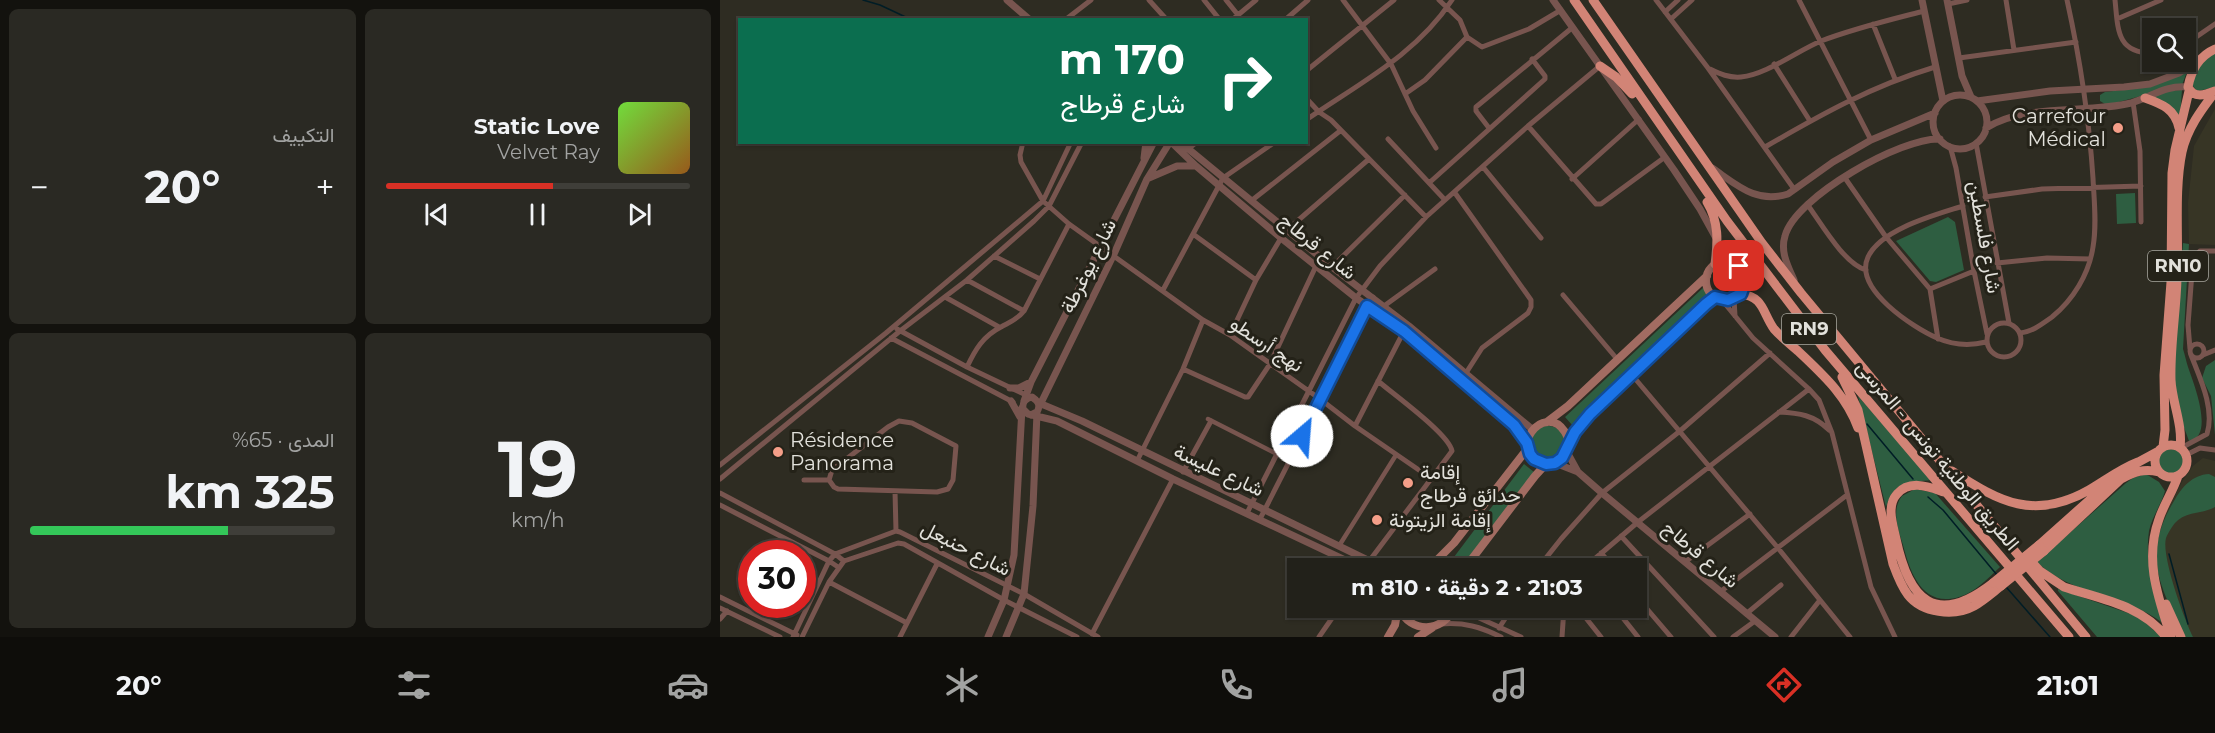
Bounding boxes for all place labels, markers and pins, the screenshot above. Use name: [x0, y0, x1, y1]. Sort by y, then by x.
place label: Carrefour Médical: [2012, 104, 2106, 151]
marker: Carrefour Médical: [2111, 121, 2125, 135]
pin: [1713, 240, 1764, 291]
place label: Résidence Panorama: [790, 428, 894, 475]
marker: Résidence Panorama: [771, 445, 785, 459]
place label: إقامة حدائق قرطاج: [1420, 460, 1521, 509]
marker: إقامة حدائق قرطاج: [1401, 476, 1415, 490]
place label: إقامة الزيتونة: [1389, 508, 1491, 533]
marker: إقامة الزيتونة: [1370, 513, 1384, 527]

